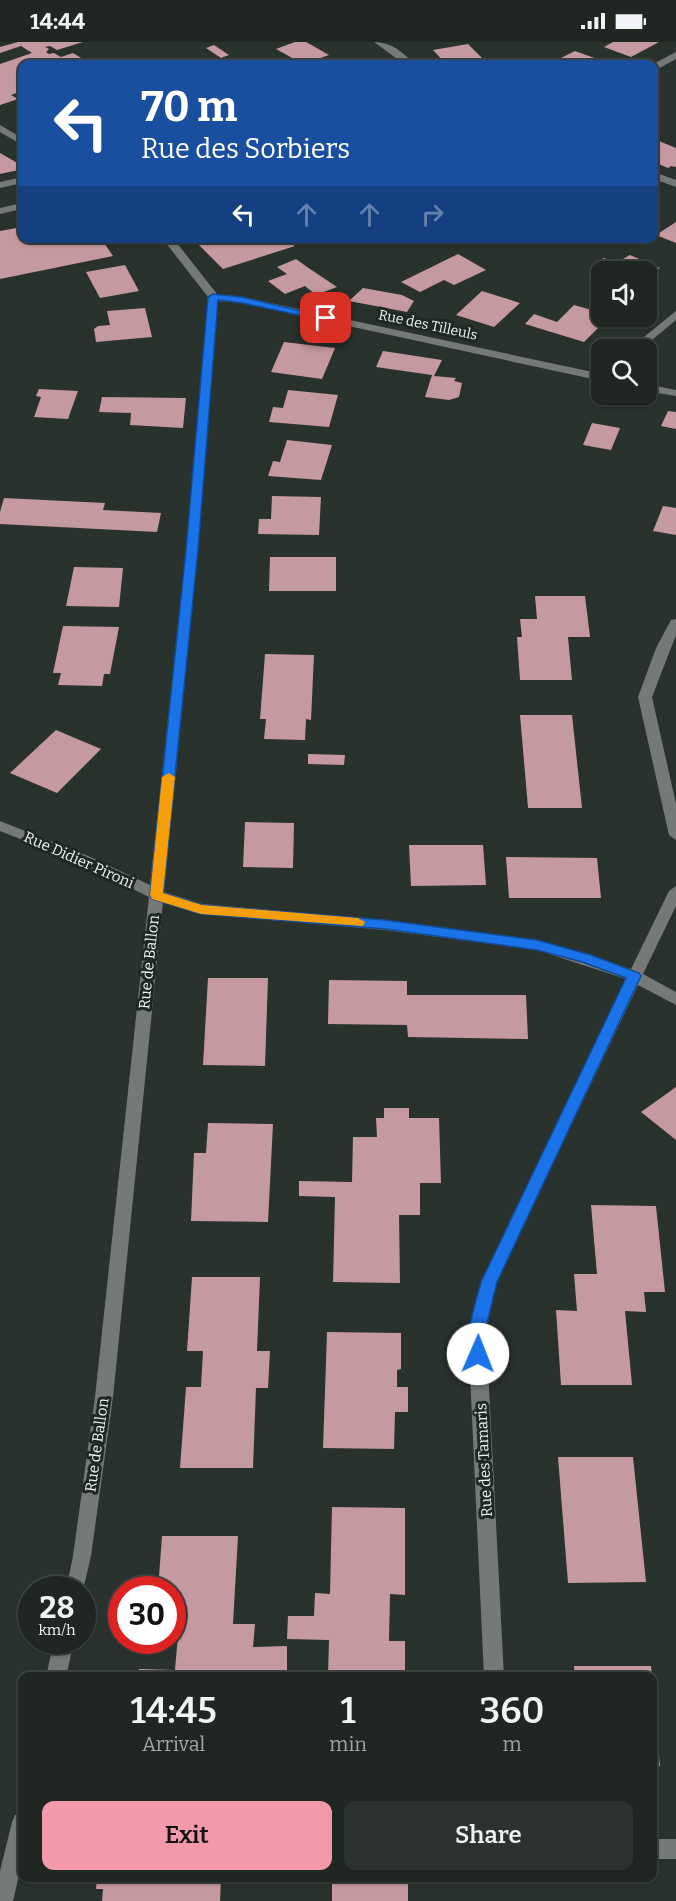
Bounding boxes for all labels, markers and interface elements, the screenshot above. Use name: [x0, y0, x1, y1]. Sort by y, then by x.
text: 14:44: [30, 8, 85, 35]
text: 70 m: [141, 82, 237, 132]
icon: left: [42, 84, 120, 162]
text: Rue des Sorbiers: [141, 133, 350, 165]
icon: left: [227, 198, 260, 231]
icon: ahead: [290, 198, 323, 231]
icon: ahead: [353, 198, 386, 231]
icon: right: [416, 198, 449, 231]
map controls: [591, 261, 657, 405]
button: sound: [591, 261, 657, 327]
pin: [300, 292, 351, 343]
icon: arrive: [309, 301, 342, 334]
street label: Rue des Tilleuls: [377, 306, 479, 344]
button: search: [591, 339, 657, 405]
street label: Rue Didier Pironi: [21, 828, 137, 893]
street label: Rue de Ballon: [135, 914, 163, 1010]
position arrow: [446, 1322, 510, 1386]
street label: Rue de Ballon: [82, 1396, 113, 1493]
street label: Rue des Tamaris: [472, 1403, 496, 1517]
speed limit sign: 30: [108, 1576, 186, 1654]
text: 28: [40, 1590, 74, 1626]
text: km/h: [38, 1621, 76, 1639]
text: 14:45: [131, 1689, 217, 1733]
text: 1: [341, 1689, 356, 1733]
text: 360: [480, 1689, 544, 1733]
text: Arrival: [142, 1732, 205, 1756]
text: min: [329, 1732, 367, 1756]
text: m: [502, 1732, 522, 1756]
button: Exit: [42, 1801, 332, 1870]
button: Share: [344, 1801, 633, 1870]

